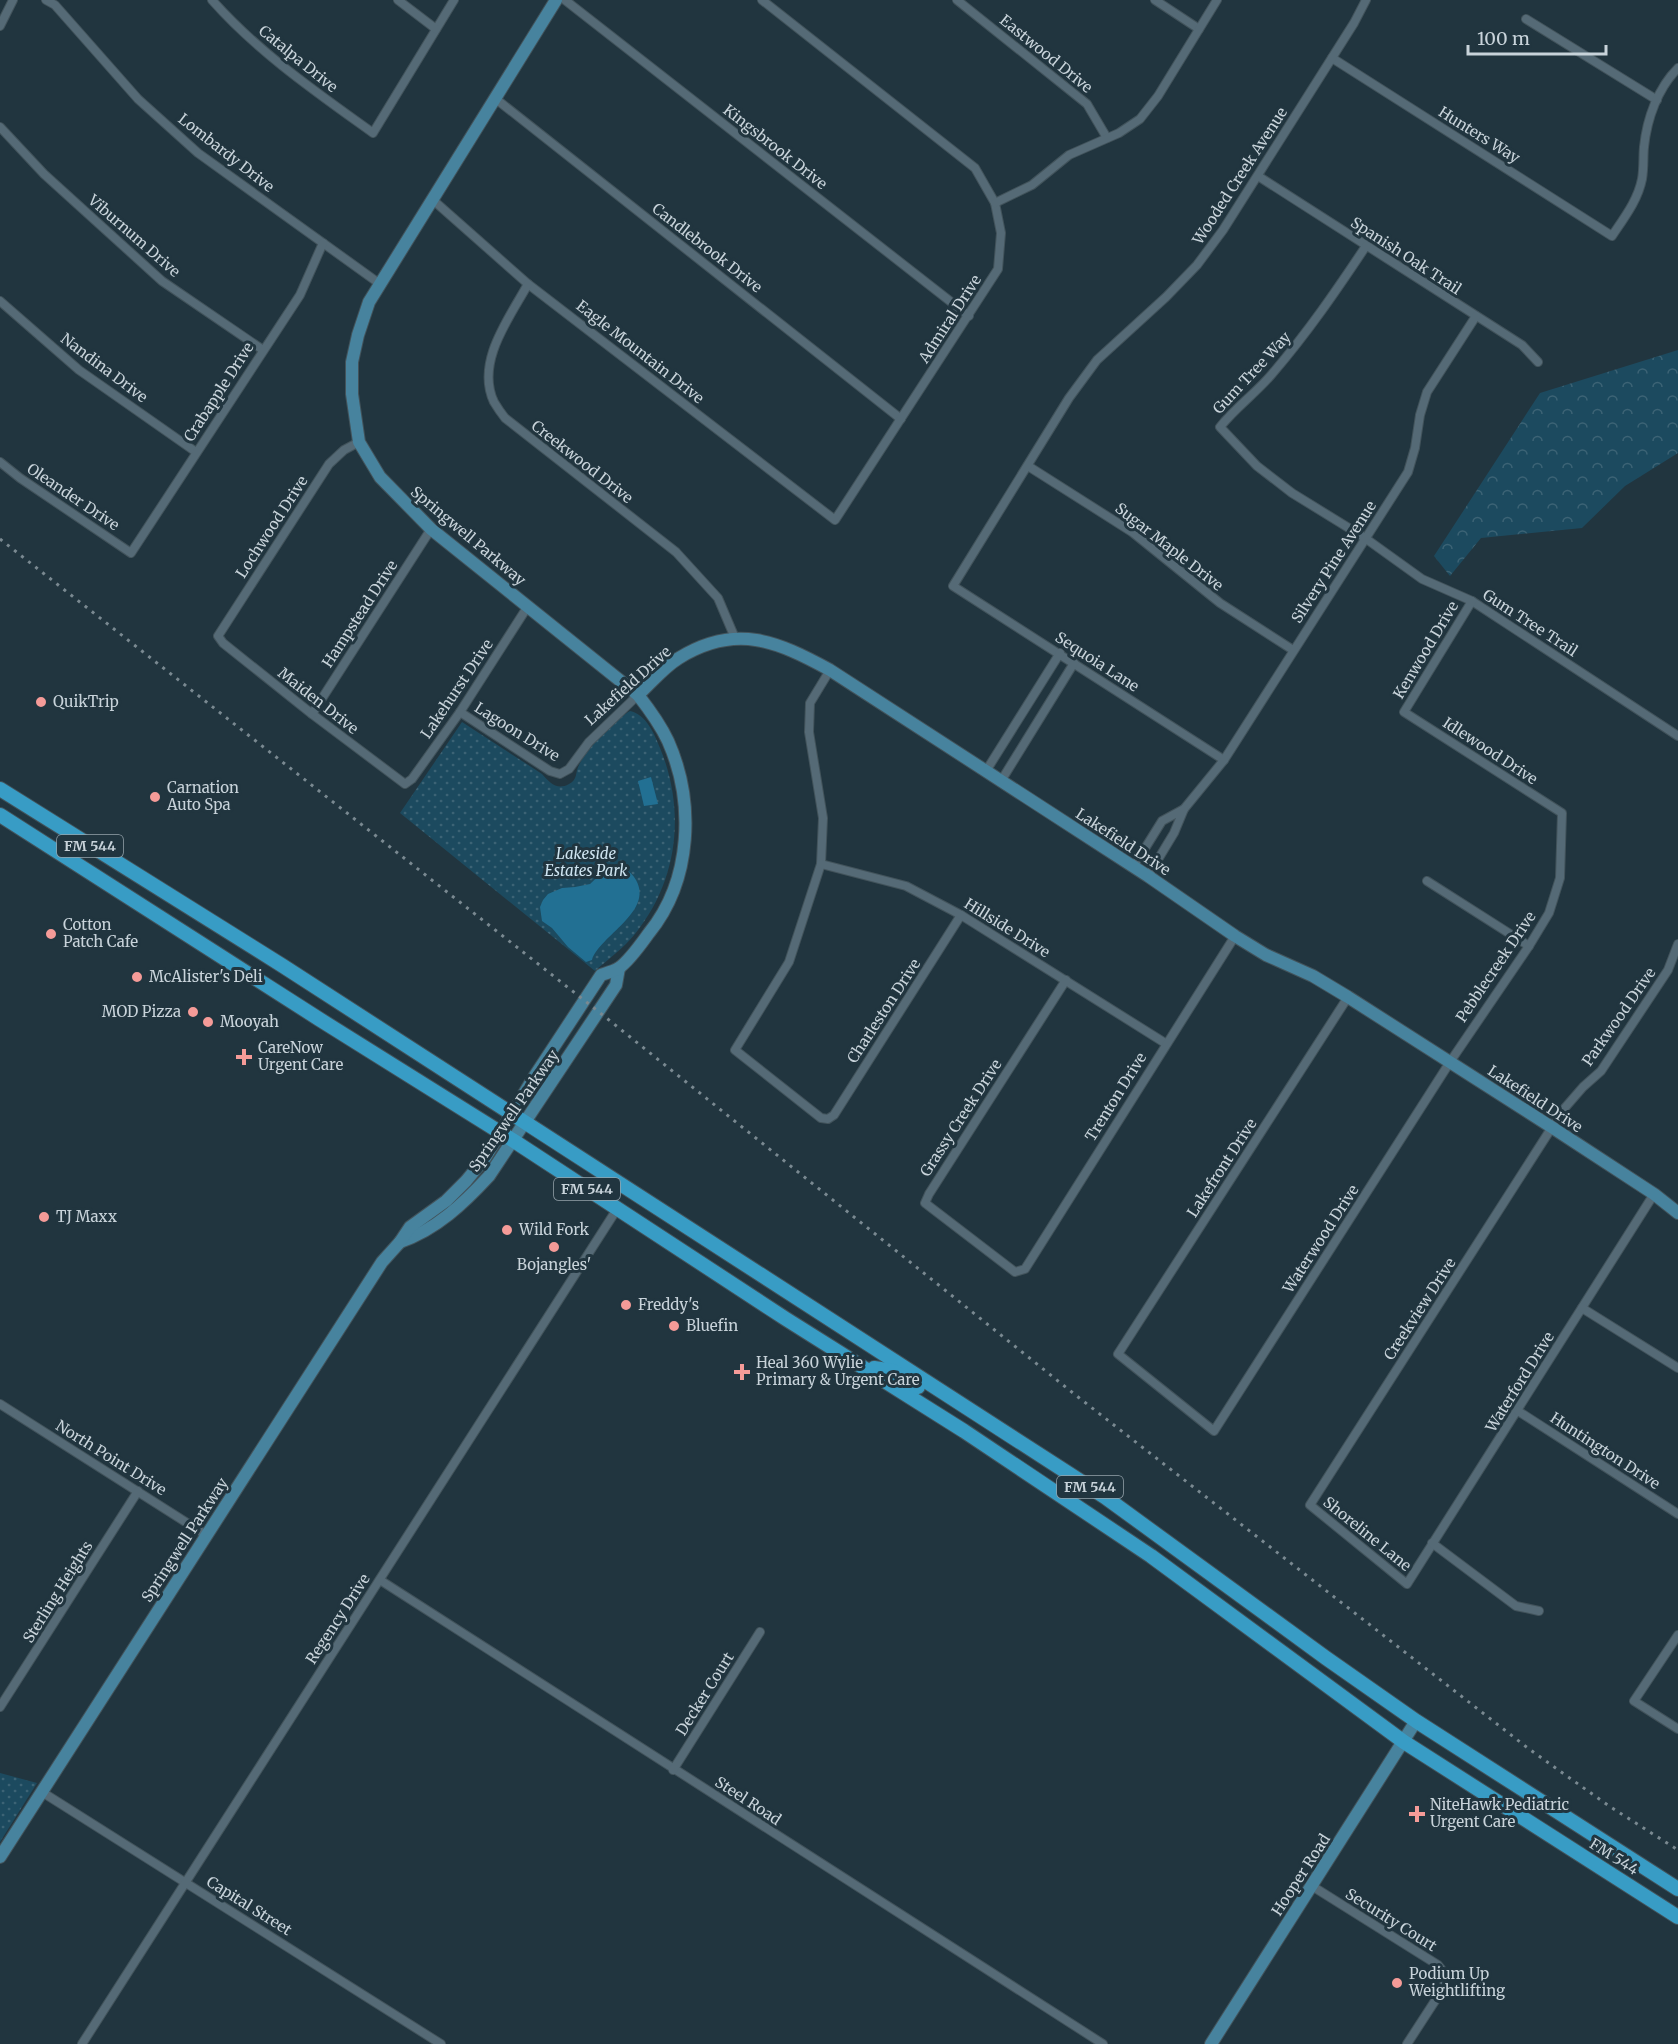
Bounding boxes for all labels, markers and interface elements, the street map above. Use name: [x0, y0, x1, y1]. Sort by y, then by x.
street label: Eastwood Drive: [996, 10, 1097, 97]
scale bar: [1468, 18, 1606, 56]
street label: Catalpa Drive: [255, 21, 342, 96]
text: 100 m: [1477, 27, 1530, 50]
street label: Kingsbrook Drive: [720, 100, 831, 193]
street label: Hunters Way: [1435, 102, 1524, 167]
street label: Wooded Creek Avenue: [1188, 103, 1291, 249]
street label: Lombardy Drive: [175, 109, 278, 196]
street label: Viburnum Drive: [84, 190, 184, 281]
street label: Candlebrook Drive: [648, 199, 766, 297]
street label: Spanish Oak Trail: [1347, 213, 1465, 299]
street label: Admiral Drive: [914, 271, 985, 367]
street label: Eagle Mountain Drive: [573, 296, 708, 408]
street label: Gum Tree Way: [1209, 327, 1295, 418]
street label: Nandina Drive: [57, 329, 152, 407]
street label: Crabapple Drive: [179, 338, 258, 445]
street label: Creekwood Drive: [528, 416, 637, 507]
street label: Oleander Drive: [23, 459, 123, 535]
street label: Lochwood Drive: [231, 472, 312, 581]
street label: Springwell Parkway: [407, 482, 530, 590]
street label: Silvery Pine Avenue: [1287, 497, 1380, 626]
street label: Sugar Maple Drive: [1111, 498, 1227, 595]
street label: Hampstead Drive: [318, 556, 401, 671]
street label: Gum Tree Trail: [1479, 585, 1582, 661]
street label: Kenwood Drive: [1389, 597, 1462, 702]
street label: Sequoia Lane: [1052, 627, 1143, 696]
street label: Lakehurst Drive: [416, 635, 497, 742]
street label: Lakefield Drive: [581, 642, 675, 729]
street label: Maiden Drive: [274, 663, 363, 738]
place label: QuikTrip: [53, 692, 119, 711]
marker: QuikTrip: [34, 695, 48, 709]
street label: Lagoon Drive: [471, 698, 564, 765]
street label: Idlewood Drive: [1439, 713, 1541, 788]
place label: Carnation Auto Spa: [166, 778, 239, 814]
marker: Carnation Auto Spa: [148, 790, 162, 804]
street label: Lakefield Drive: [1072, 804, 1174, 879]
road number: FM 544: [57, 835, 123, 857]
park label: Lakeside Estates Park: [545, 844, 628, 880]
street label: Hillside Drive: [961, 894, 1054, 962]
street label: Pebblecreek Drive: [1451, 908, 1540, 1026]
place label: Cotton Patch Cafe: [63, 915, 138, 951]
marker: Cotton Patch Cafe: [44, 927, 58, 941]
street label: Charleston Drive: [843, 955, 925, 1067]
street label: Parkwood Drive: [1578, 964, 1660, 1070]
place label: McAlister's Deli: [149, 967, 263, 986]
marker: McAlister's Deli: [130, 970, 144, 984]
place label: MOD Pizza: [102, 1002, 181, 1021]
marker: MOD Pizza: [186, 1005, 200, 1019]
place label: Mooyah: [220, 1012, 279, 1031]
marker: Mooyah: [201, 1015, 215, 1029]
place label: CareNow Urgent Care: [258, 1038, 343, 1074]
street label: Springwell Parkway: [464, 1046, 563, 1175]
marker: CareNow Urgent Care: [235, 1048, 253, 1066]
street label: Trenton Drive: [1081, 1049, 1150, 1145]
street label: Grassy Creek Drive: [916, 1055, 1006, 1180]
street label: Lakefield Drive: [1484, 1061, 1586, 1136]
street label: Lakefront Drive: [1183, 1115, 1261, 1221]
road number: FM 544: [554, 1178, 620, 1200]
street label: Waterwood Drive: [1278, 1181, 1363, 1297]
place label: TJ Maxx: [56, 1207, 117, 1226]
marker: TJ Maxx: [37, 1210, 51, 1224]
place label: Wild Fork: [518, 1220, 590, 1239]
marker: Wild Fork: [500, 1223, 514, 1237]
marker: Bojangles': [547, 1240, 561, 1254]
street label: Creekview Drive: [1379, 1254, 1460, 1363]
place label: Bojangles': [517, 1255, 591, 1274]
place label: Freddy's: [638, 1295, 699, 1314]
marker: Freddy's: [619, 1298, 633, 1312]
place label: Bluefin: [686, 1316, 738, 1335]
marker: Bluefin: [667, 1319, 681, 1333]
street label: Waterford Drive: [1481, 1328, 1558, 1436]
place label: Heal 360 Wylie Primary & Urgent Care: [756, 1353, 920, 1389]
marker: Heal 360 Wylie Primary & Urgent Care: [733, 1363, 751, 1381]
street label: Huntington Drive: [1547, 1408, 1664, 1493]
street label: North Point Drive: [52, 1416, 170, 1499]
street label: Springwell Parkway: [137, 1474, 232, 1606]
road number: FM 544: [1057, 1476, 1123, 1498]
street label: Shoreline Lane: [1319, 1492, 1415, 1575]
street label: Sterling Heights: [19, 1537, 97, 1646]
street label: Regency Drive: [301, 1570, 374, 1667]
street label: Decker Court: [671, 1648, 738, 1739]
street label: Steel Road: [712, 1772, 785, 1829]
place label: NiteHawk Pediatric Urgent Care: [1430, 1795, 1570, 1831]
marker: NiteHawk Pediatric Urgent Care: [1408, 1805, 1426, 1823]
street label: Hooper Road: [1267, 1830, 1334, 1919]
street label: FM 544: [1586, 1834, 1642, 1879]
street label: Capital Street: [203, 1872, 295, 1939]
street label: Security Court: [1342, 1884, 1441, 1955]
place label: Podium Up Weightlifting: [1408, 1964, 1505, 2000]
marker: Podium Up Weightlifting: [1390, 1976, 1404, 1990]

